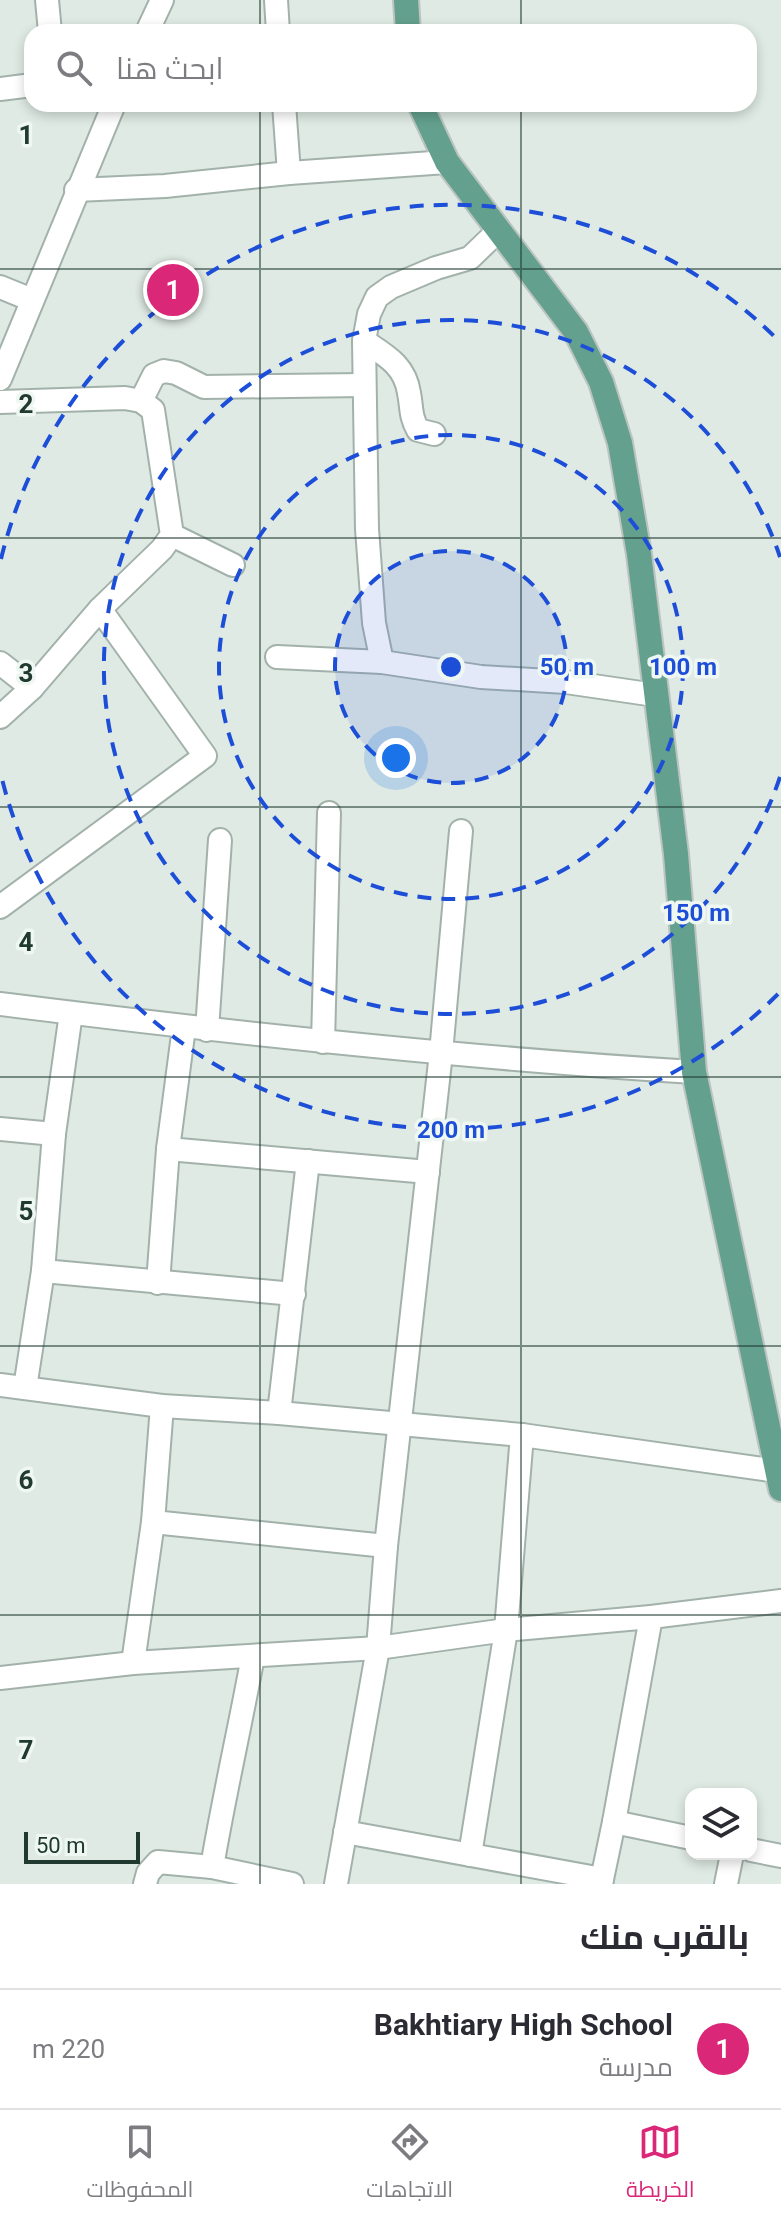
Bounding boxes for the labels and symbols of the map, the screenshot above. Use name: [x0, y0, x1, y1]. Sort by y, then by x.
text: 1: [19, 120, 33, 150]
pin: 1: [147, 260, 199, 320]
text: 2: [19, 389, 33, 419]
centre of rings: [437, 653, 465, 681]
text: 50 m: [540, 653, 594, 681]
text: 100 m: [649, 653, 717, 681]
text: 3: [19, 658, 33, 688]
your location: [376, 738, 416, 778]
text: 150 m: [662, 899, 730, 927]
text: 4: [19, 927, 34, 957]
text: 200 m: [417, 1116, 485, 1144]
text: 5: [19, 1196, 33, 1226]
text: 6: [19, 1465, 34, 1495]
text: 7: [19, 1735, 33, 1765]
scale bar: [24, 1828, 140, 1864]

